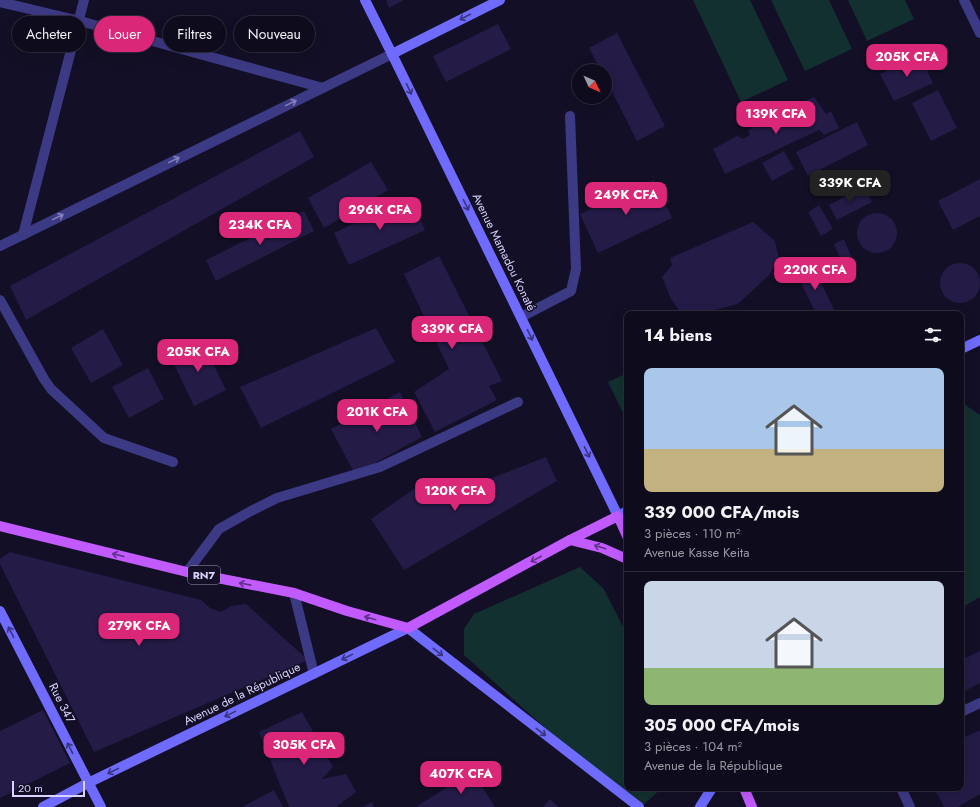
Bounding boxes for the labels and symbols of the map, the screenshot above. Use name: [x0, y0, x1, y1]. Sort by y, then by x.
one-way arrow: [459, 14, 471, 22]
pin: 205K CFA: [866, 44, 948, 78]
north arrow: [572, 64, 612, 104]
one-way arrow: [406, 82, 414, 94]
one-way arrow: [285, 99, 297, 106]
pin: 139K CFA: [735, 101, 817, 135]
one-way arrow: [168, 156, 180, 163]
pin: 339K CFA: [809, 170, 891, 204]
pin: 249K CFA: [585, 182, 667, 216]
street label: Avenue Mamadou Konaté: [468, 190, 540, 314]
pin: 296K CFA: [339, 197, 421, 231]
one-way arrow: [463, 199, 471, 211]
pin: 234K CFA: [219, 212, 301, 246]
one-way arrow: [51, 213, 63, 221]
pin: 220K CFA: [774, 257, 856, 291]
pin: 339K CFA: [411, 316, 493, 350]
one-way arrow: [527, 329, 534, 341]
pin: 205K CFA: [157, 339, 239, 373]
pin: 201K CFA: [336, 399, 418, 433]
one-way arrow: [584, 445, 591, 457]
pin: 120K CFA: [414, 478, 496, 512]
one-way arrow: [594, 543, 606, 551]
one-way arrow: [112, 551, 125, 558]
one-way arrow: [530, 555, 542, 563]
road number: RN7: [188, 566, 220, 584]
one-way arrow: [239, 579, 252, 587]
pin: 279K CFA: [98, 613, 180, 647]
one-way arrow: [364, 613, 377, 621]
one-way arrow: [7, 627, 14, 639]
one-way arrow: [433, 648, 444, 656]
one-way arrow: [342, 654, 354, 661]
street label: Avenue de la République: [181, 658, 303, 730]
street label: Rue 347: [44, 680, 80, 727]
one-way arrow: [225, 711, 237, 718]
one-way arrow: [536, 727, 547, 736]
pin: 305K CFA: [263, 732, 345, 766]
one-way arrow: [66, 742, 73, 754]
pin: 407K CFA: [420, 761, 502, 795]
one-way arrow: [108, 768, 120, 775]
scale bar: [12, 779, 85, 798]

